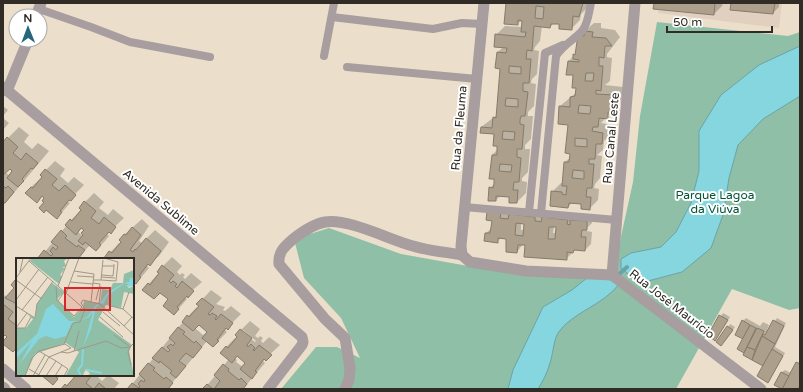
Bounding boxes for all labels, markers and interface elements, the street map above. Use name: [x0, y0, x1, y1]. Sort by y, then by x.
north arrow: [8, 8, 48, 48]
scale bar: [667, 8, 772, 34]
text: N: [23, 12, 32, 25]
text: 50 m: [673, 15, 702, 29]
street label: Rua da Fleuma: [448, 85, 470, 171]
street label: Rua Canal Leste: [600, 92, 622, 184]
street label: Avenida Sublime: [120, 166, 202, 238]
park label: Parque Lagoa da Viúva: [676, 188, 754, 216]
inset map: [16, 258, 134, 376]
street label: Rua José Maurício: [627, 266, 717, 342]

